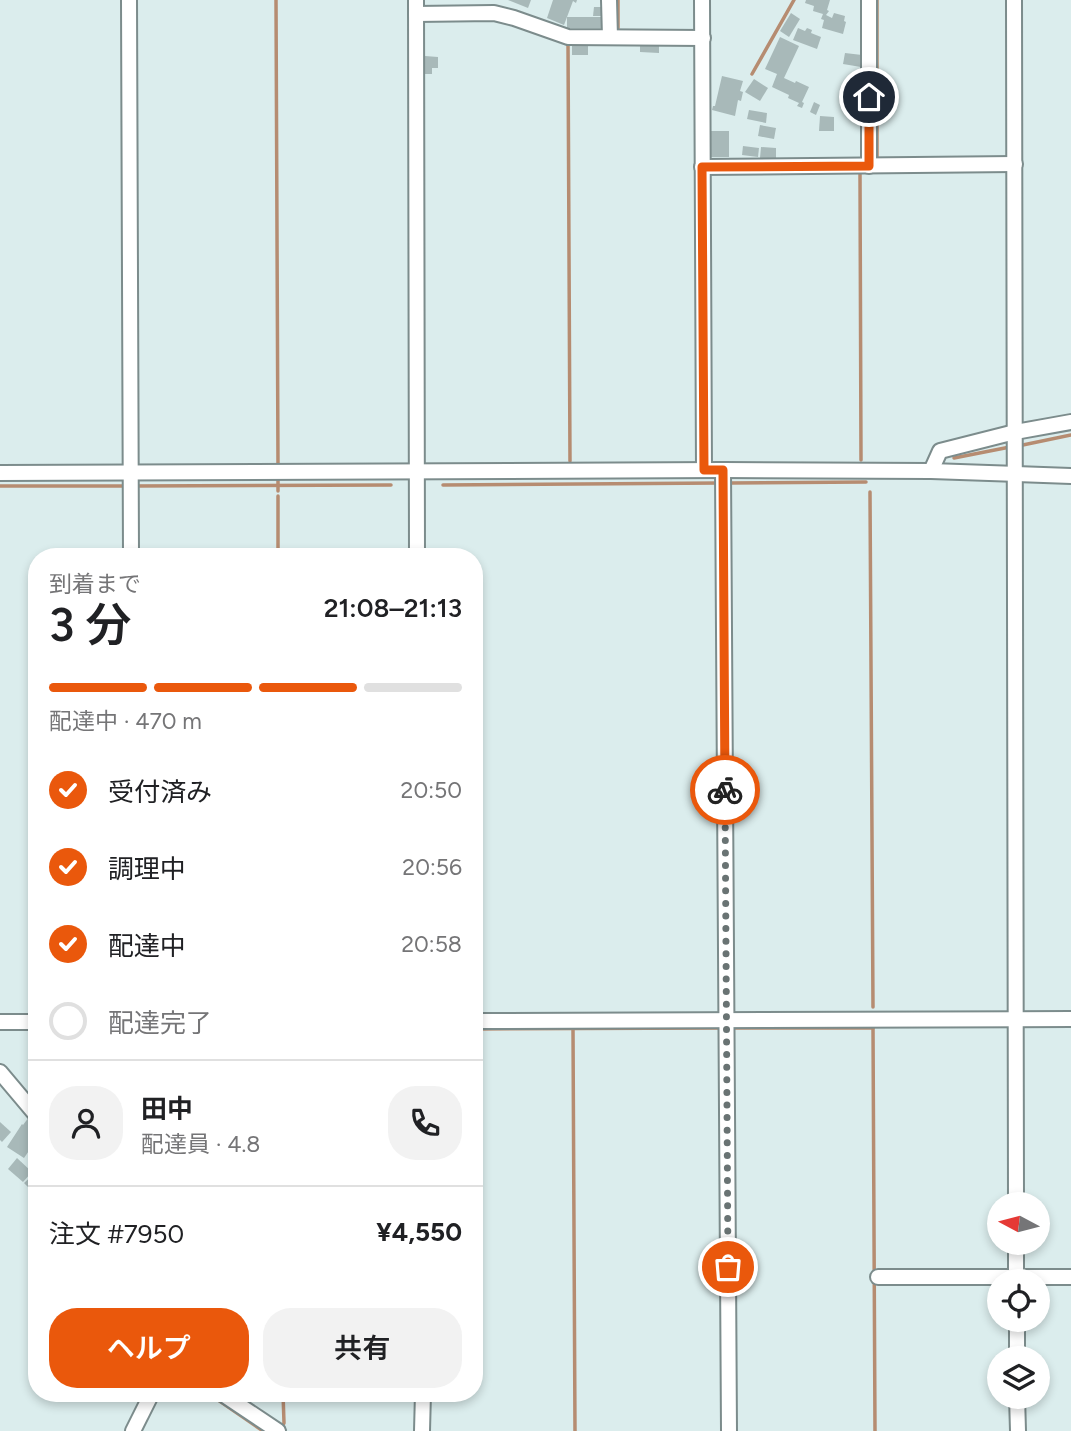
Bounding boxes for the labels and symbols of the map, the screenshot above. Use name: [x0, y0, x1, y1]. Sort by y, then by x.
pin: [839, 67, 899, 127]
courier: [690, 755, 760, 825]
north arrow: [987, 1192, 1050, 1255]
pin: [698, 1237, 758, 1297]

